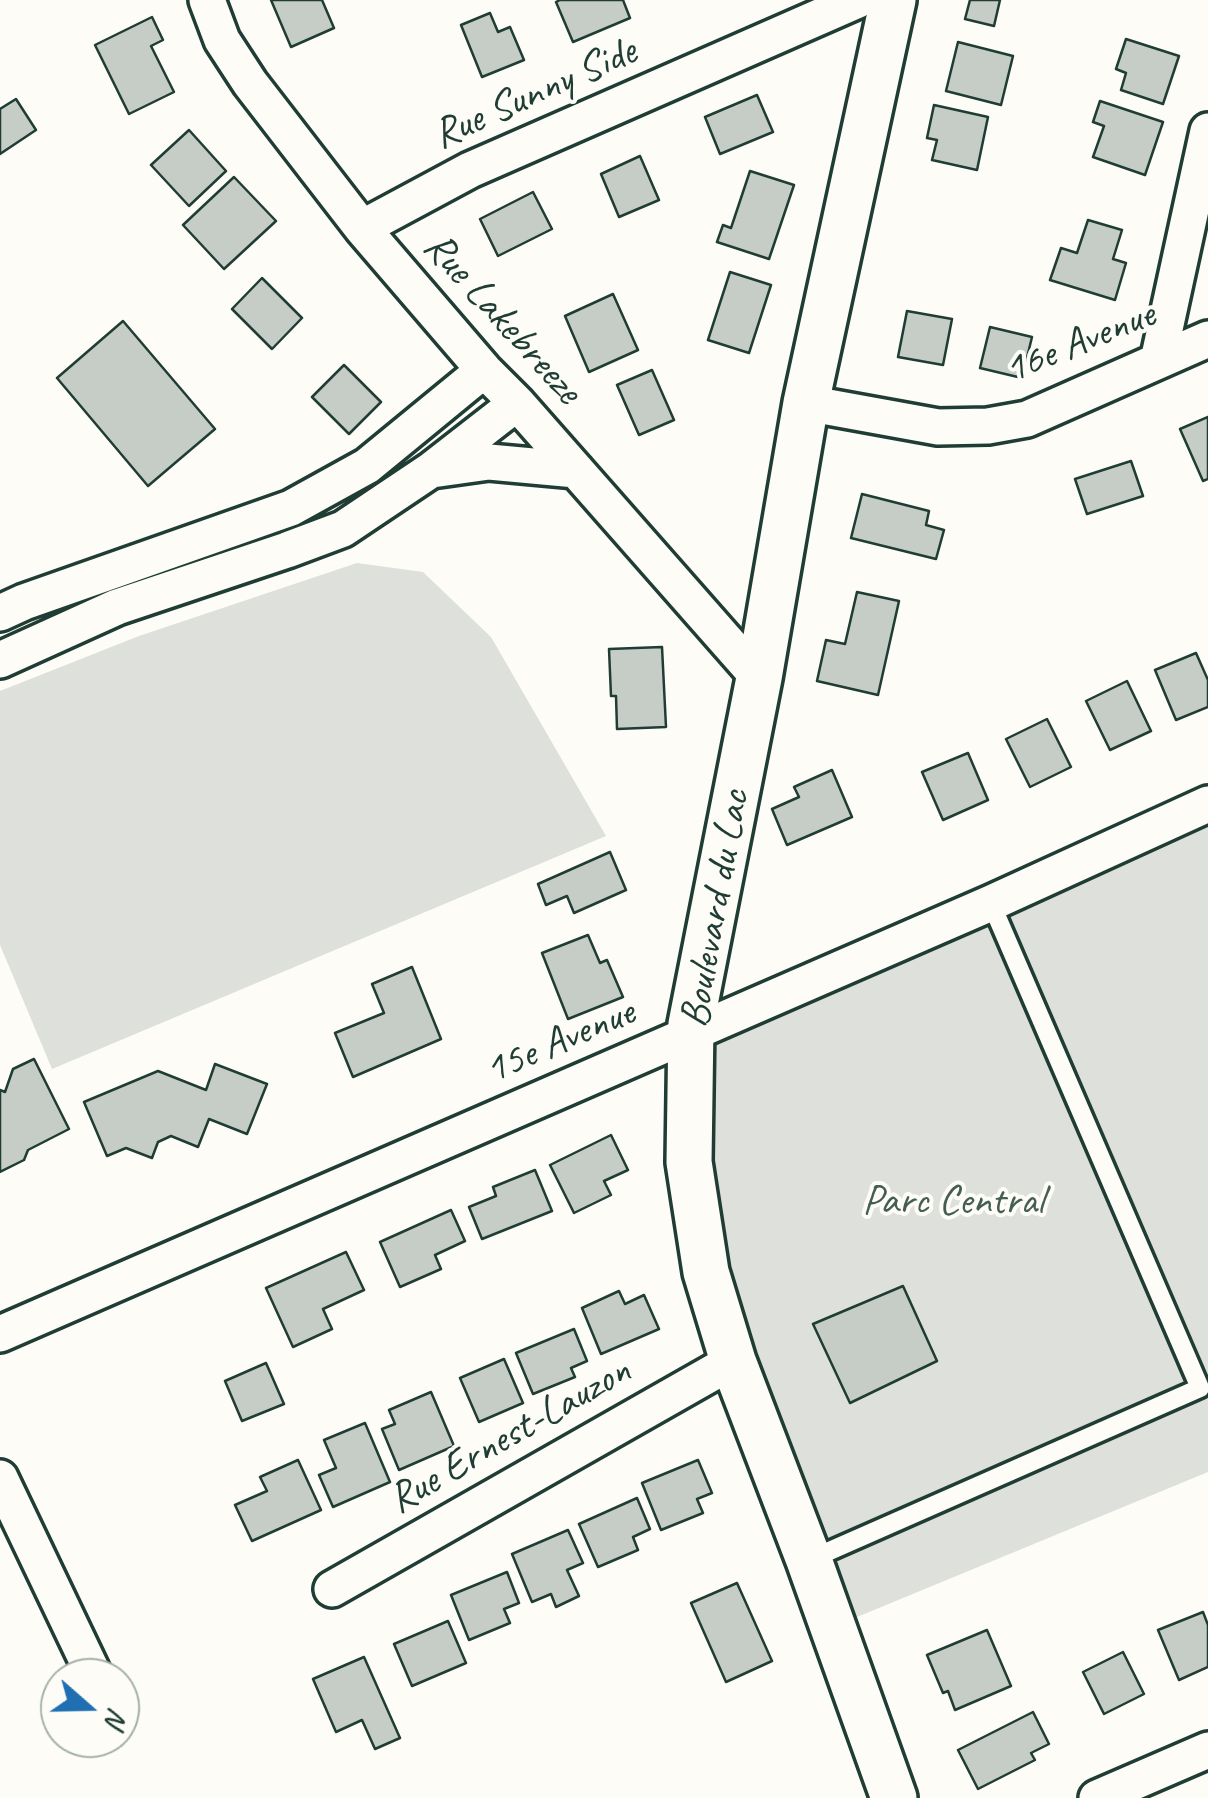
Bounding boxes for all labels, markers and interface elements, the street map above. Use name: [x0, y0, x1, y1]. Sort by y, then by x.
street label: Rue Sunny Side: [425, 27, 645, 161]
street label: Rue Lakebreeze: [412, 223, 592, 415]
street label: 16e Avenue: [997, 290, 1163, 396]
street label: Boulevard du Lac: [670, 786, 762, 1032]
street label: 15e Avenue: [477, 988, 643, 1096]
park label: Parc Central: [862, 1177, 1044, 1227]
street label: Rue Ernest-Lauzon: [380, 1346, 640, 1526]
north arrow: [40, 1658, 140, 1758]
text: N: [97, 1704, 136, 1732]

